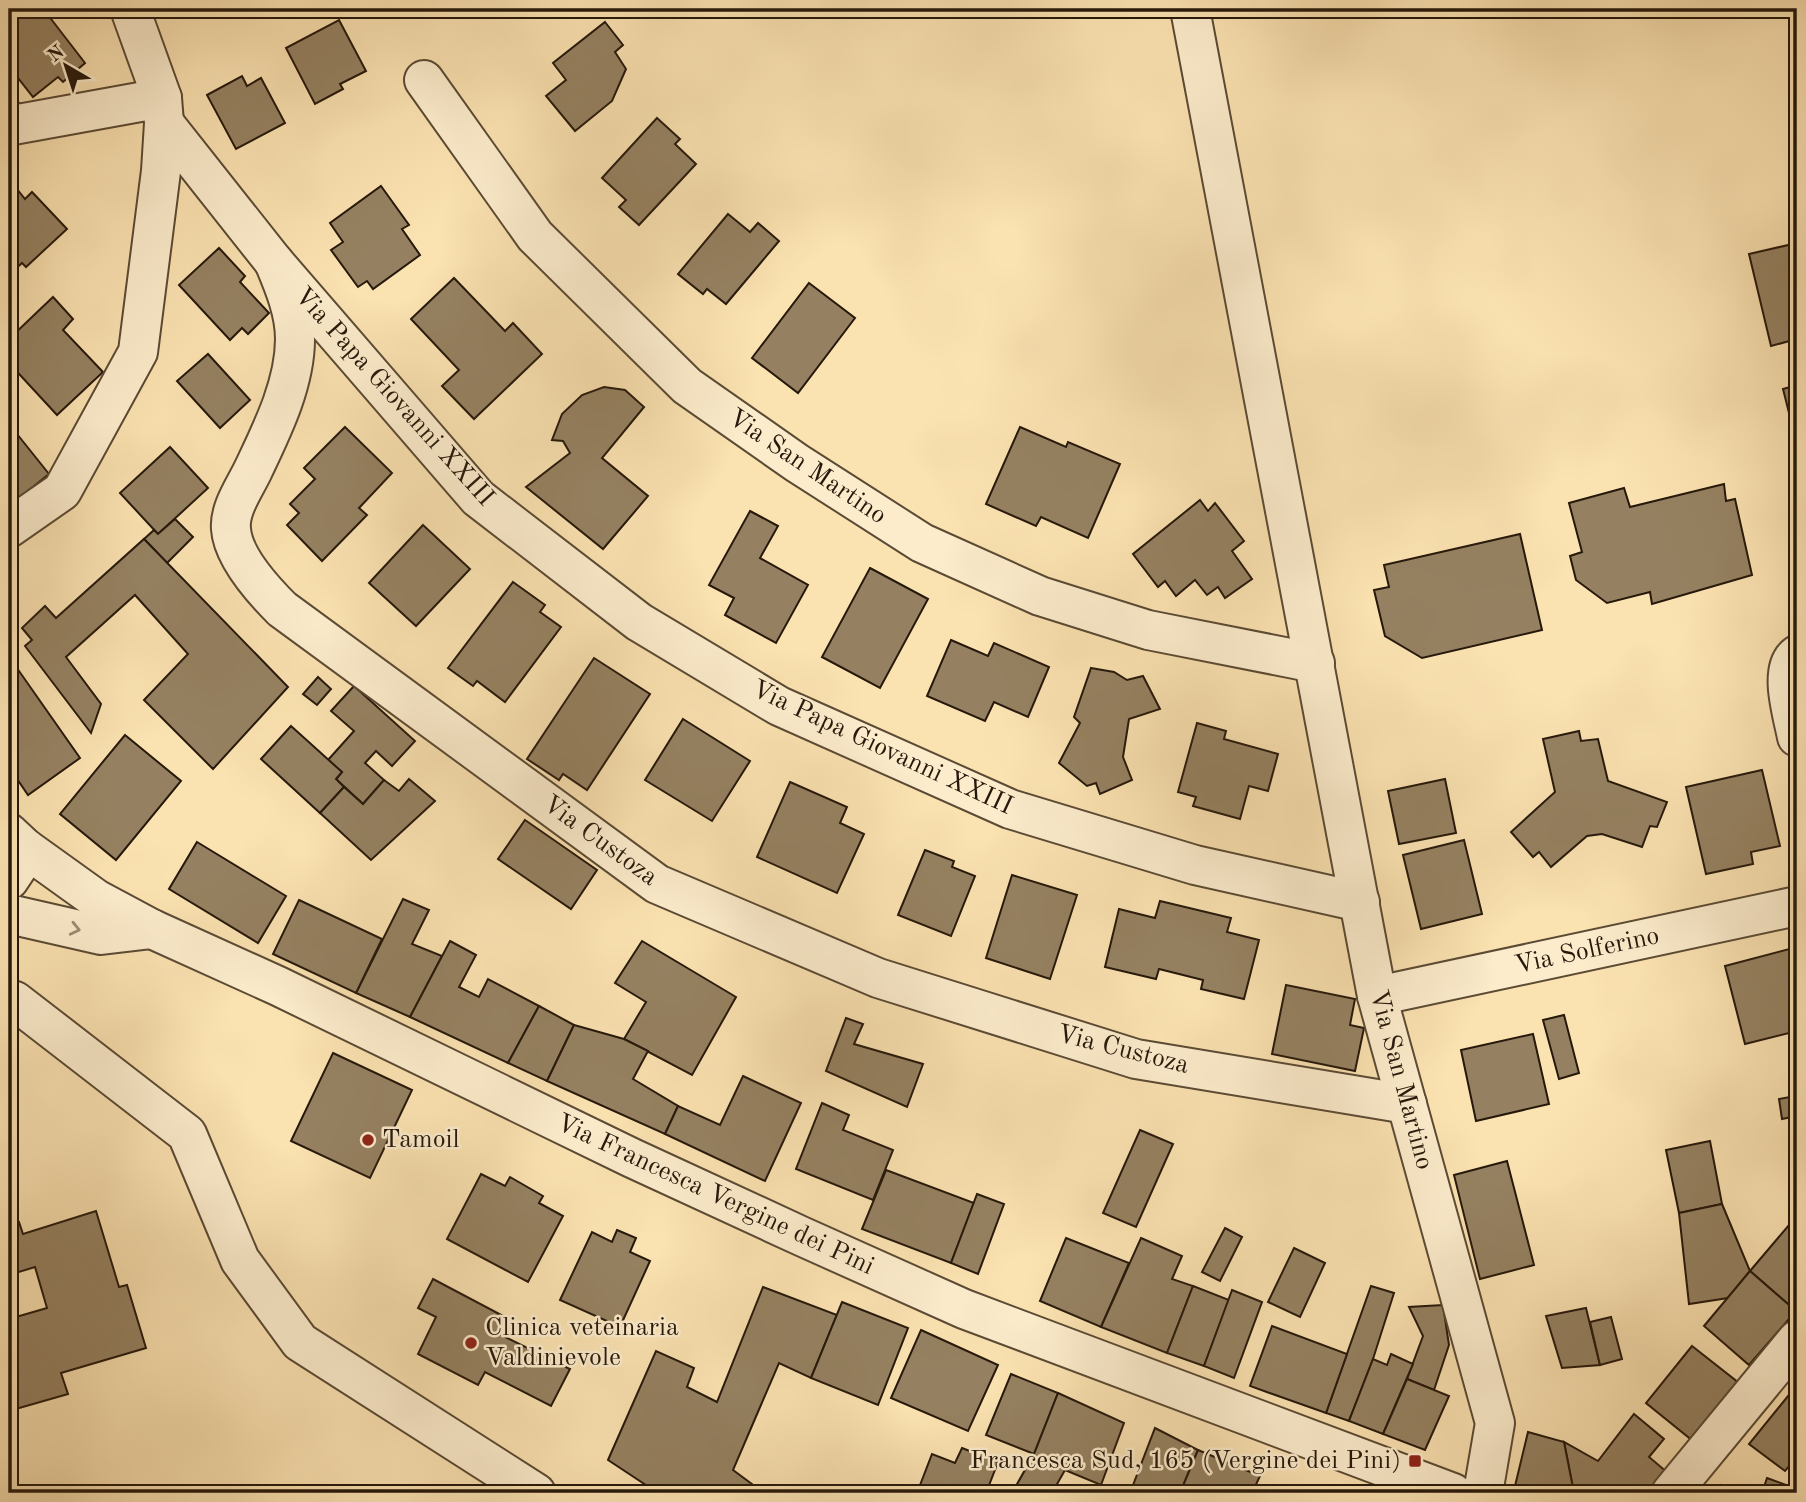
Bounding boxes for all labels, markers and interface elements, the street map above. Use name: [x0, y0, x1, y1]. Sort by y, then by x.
north arrow: [32, 32, 102, 102]
text: N: [45, 42, 69, 67]
street label: Via Papa Giovanni XXIII: [289, 283, 499, 511]
street label: Via San Martino: [723, 405, 891, 529]
street label: Via Papa Giovanni XXIII: [748, 676, 1016, 820]
street label: Via Custoza: [538, 791, 662, 891]
one-way arrow: [69, 921, 81, 936]
street label: Via Solferino: [1512, 923, 1662, 979]
street label: Via San Martino: [1365, 987, 1437, 1173]
street label: Via Custoza: [1054, 1021, 1192, 1079]
street label: Via Francesca Vergine dei Pini: [552, 1110, 878, 1280]
place label: Tamoil: [382, 1127, 460, 1153]
marker: Tamoil: [360, 1132, 376, 1148]
place label: Clinica veteinaria Valdinievole: [485, 1315, 679, 1371]
marker: Clinica veteinaria Valdinievole: [463, 1335, 479, 1351]
place label: Francesca Sud, 165 (Vergine dei Pini): [970, 1448, 1401, 1474]
marker: Francesca Sud, 165 (Vergine dei Pini): [1407, 1453, 1423, 1469]

